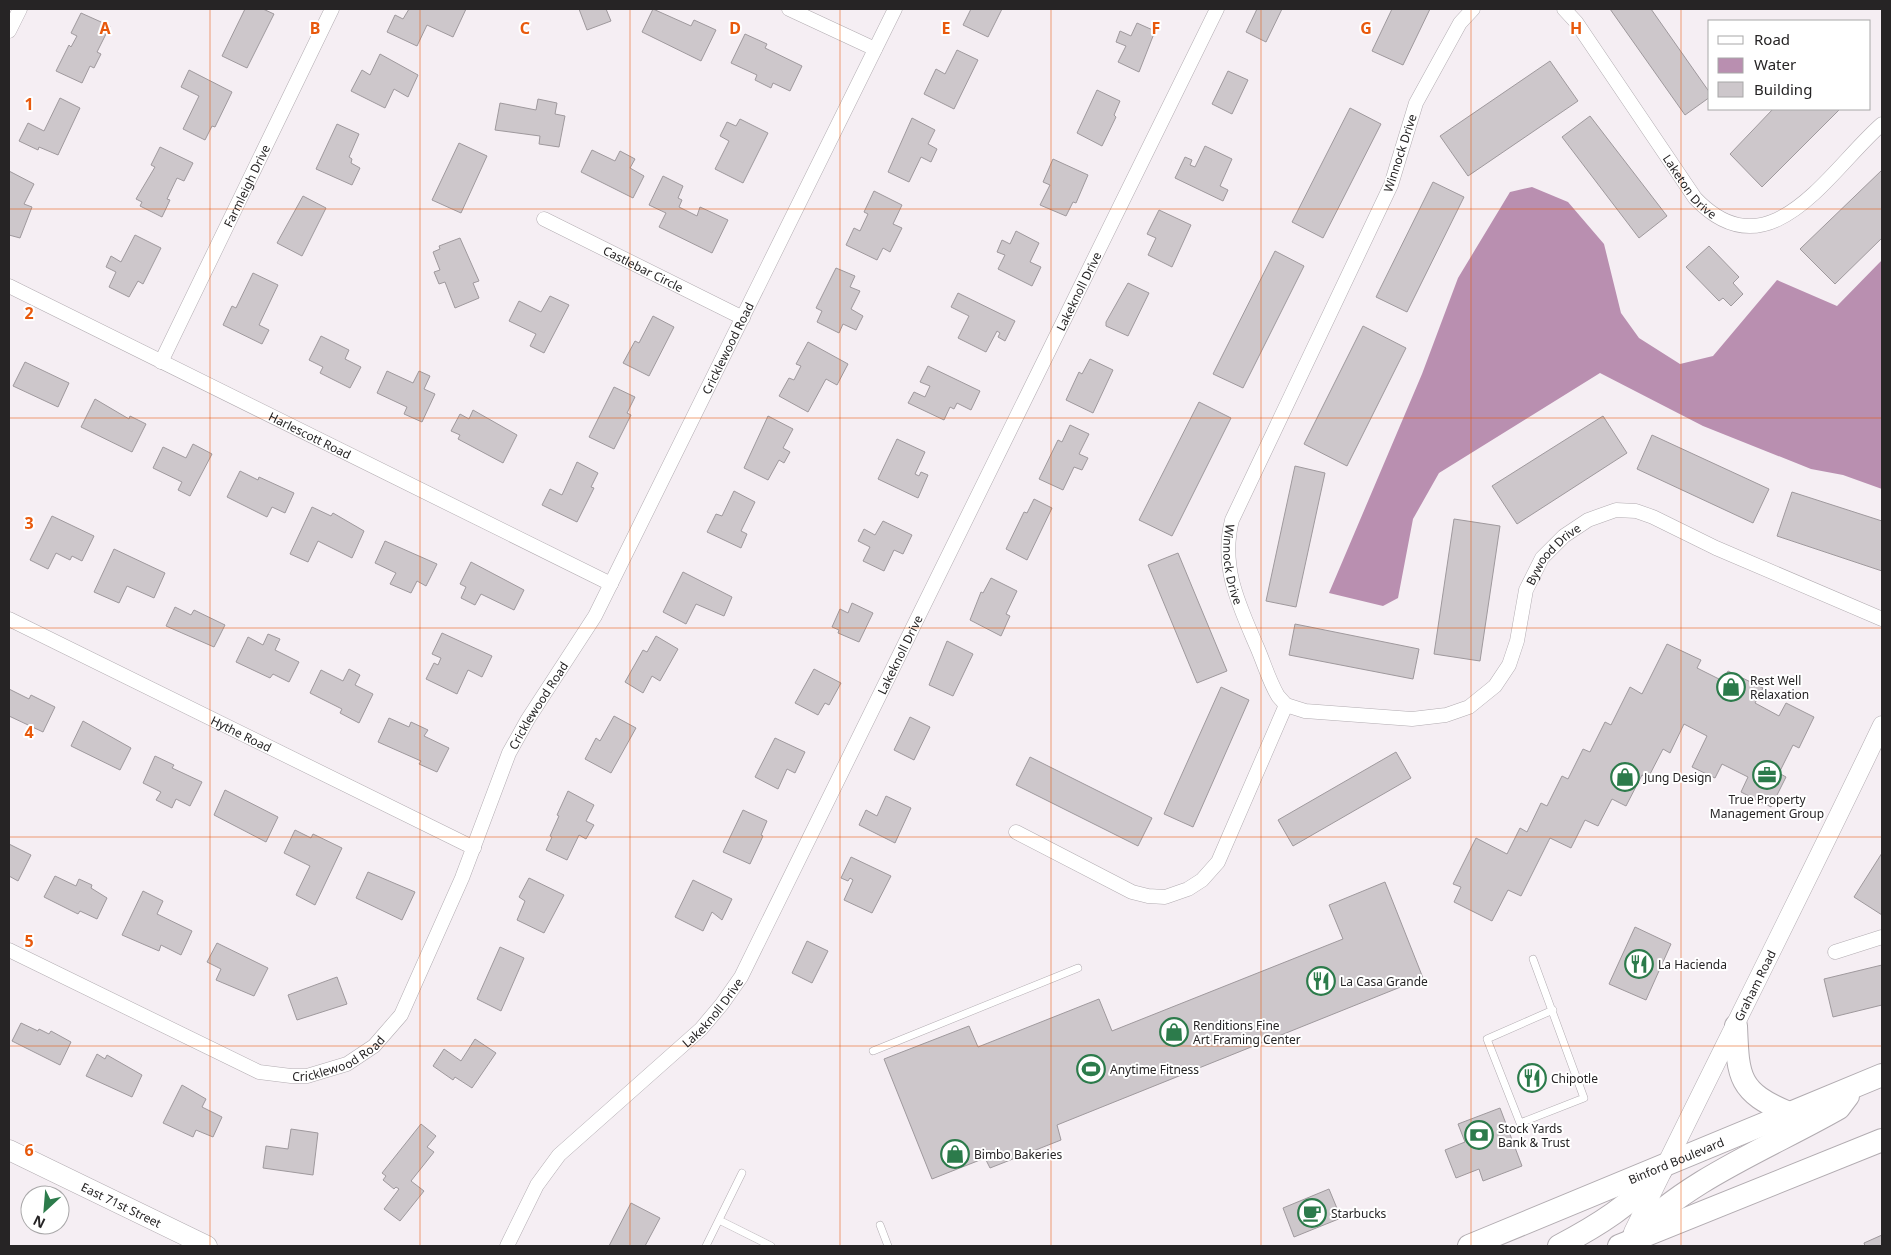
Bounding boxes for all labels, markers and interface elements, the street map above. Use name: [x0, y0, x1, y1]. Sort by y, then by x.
text: A: [99, 17, 111, 39]
text: B: [310, 17, 320, 39]
text: C: [520, 17, 530, 39]
text: D: [729, 17, 741, 39]
text: E: [942, 17, 951, 39]
text: F: [1152, 17, 1160, 39]
text: G: [1360, 17, 1372, 39]
text: H: [1570, 17, 1582, 39]
legend: [1708, 20, 1871, 110]
text: Road: [1754, 29, 1790, 49]
text: Water: [1754, 54, 1796, 74]
text: Building: [1754, 79, 1812, 99]
text: 1: [24, 93, 34, 115]
street label: Winnock Drive: [1379, 111, 1421, 194]
street label: Farmleigh Drive: [219, 141, 274, 230]
street label: Laketon Drive: [1659, 151, 1721, 223]
street label: Castlebar Circle: [600, 241, 687, 296]
street label: Lakeknoll Drive: [1052, 248, 1105, 334]
street label: Cricklewood Road: [697, 299, 757, 397]
text: 2: [24, 302, 34, 324]
street label: Harlescott Road: [266, 407, 354, 463]
text: 3: [24, 512, 34, 534]
street label: Bywood Drive: [1521, 519, 1584, 588]
street label: Winnock Drive: [1220, 523, 1247, 607]
street label: Lakeknoll Drive: [873, 612, 926, 697]
street label: Cricklewood Road: [504, 658, 572, 753]
shop icon: Rest Well Relaxation: [1716, 672, 1746, 702]
place label: Rest Well Relaxation: [1750, 672, 1809, 703]
street label: Hythe Road: [208, 711, 275, 756]
text: 4: [24, 721, 34, 743]
office icon: True Property Management Group: [1752, 760, 1782, 790]
shop icon: Jung Design: [1610, 762, 1640, 792]
place label: Jung Design: [1643, 769, 1712, 786]
place label: True Property Management Group: [1710, 791, 1824, 822]
text: 5: [24, 930, 34, 952]
street label: Graham Road: [1730, 947, 1780, 1024]
restaurant icon: La Hacienda: [1624, 949, 1654, 979]
place label: La Hacienda: [1658, 956, 1727, 973]
restaurant icon: La Casa Grande: [1306, 966, 1336, 996]
place label: La Casa Grande: [1340, 973, 1428, 990]
street label: Lakeknoll Drive: [678, 974, 747, 1051]
shop icon: Renditions Fine Art Framing Center: [1159, 1017, 1189, 1047]
place label: Renditions Fine Art Framing Center: [1193, 1017, 1301, 1048]
street label: Cricklewood Road: [292, 1032, 388, 1085]
sports icon: Anytime Fitness: [1076, 1054, 1106, 1084]
place label: Anytime Fitness: [1110, 1061, 1199, 1078]
restaurant icon: Chipotle: [1517, 1063, 1547, 1093]
place label: Chipotle: [1551, 1070, 1598, 1087]
bank icon: Stock Yards Bank & Trust: [1464, 1120, 1494, 1150]
place label: Stock Yards Bank & Trust: [1498, 1120, 1571, 1151]
street label: Binford Boulevard: [1626, 1133, 1726, 1188]
text: 6: [24, 1139, 34, 1161]
shop icon: Bimbo Bakeries: [940, 1139, 970, 1169]
place label: Bimbo Bakeries: [974, 1146, 1062, 1163]
street label: East 71st Street: [79, 1178, 165, 1231]
north arrow: [20, 1185, 70, 1235]
cafe icon: Starbucks: [1297, 1198, 1327, 1228]
place label: Starbucks: [1331, 1205, 1387, 1222]
text: N: [30, 1211, 48, 1233]

